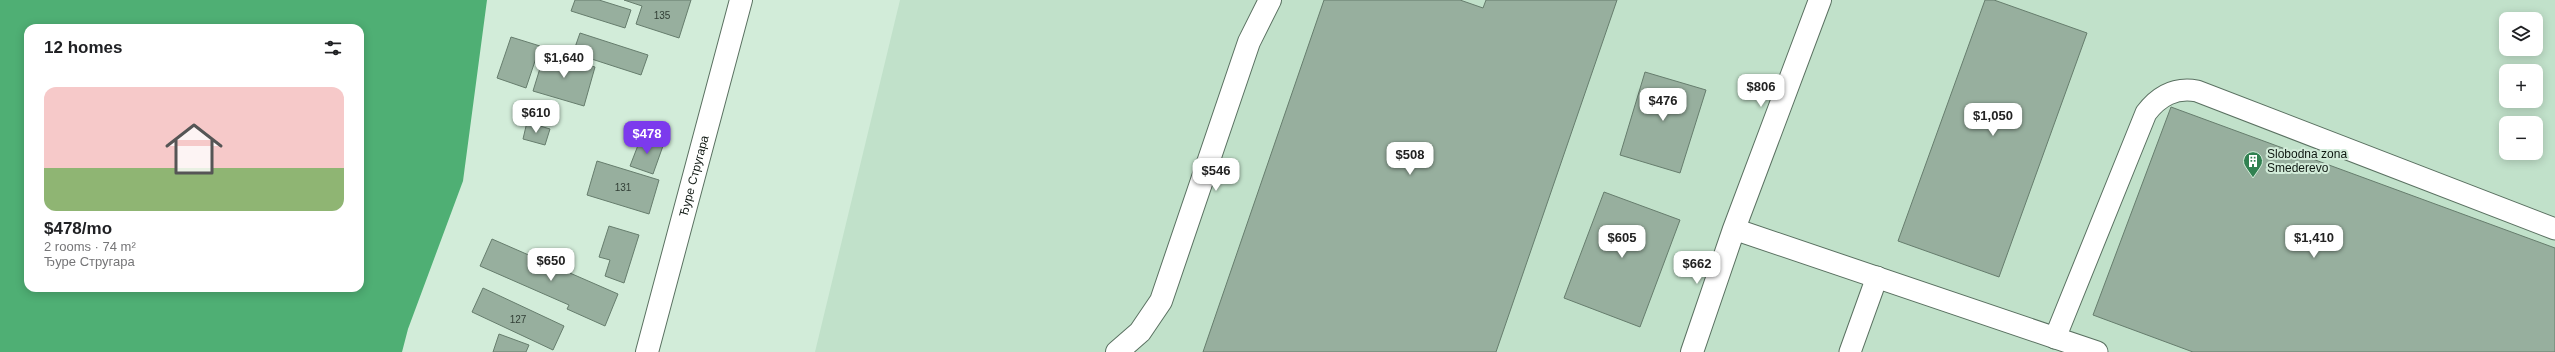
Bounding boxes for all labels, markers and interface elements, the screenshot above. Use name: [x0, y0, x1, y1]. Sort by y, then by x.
house number: 135: [654, 10, 671, 21]
map controls: [2499, 12, 2543, 160]
button: layers: [2499, 12, 2543, 56]
icon: filters: [322, 37, 344, 59]
text: 12 homes: [44, 38, 122, 57]
pin: $1,640: [531, 45, 597, 79]
text: $1,640: [544, 50, 584, 65]
button: +: [2499, 64, 2543, 108]
pin: $806: [1737, 74, 1785, 108]
text: $806: [1747, 79, 1775, 94]
pin: $476: [1639, 88, 1687, 122]
text: $476: [1649, 93, 1677, 108]
pin: $610: [512, 100, 560, 134]
pin: $1,050: [1960, 103, 2026, 137]
text: $610: [522, 105, 550, 120]
text: $1,050: [1973, 108, 2013, 123]
icon: home: [158, 113, 230, 185]
button: −: [2499, 116, 2543, 160]
pin: $478: [623, 121, 671, 155]
text: $478: [633, 126, 661, 141]
street label: Ђуре Стругара: [676, 134, 712, 218]
pin: $508: [1386, 142, 1434, 176]
text: $508: [1396, 147, 1424, 162]
place label: Slobodna zona Smederevo: [2267, 147, 2347, 175]
building icon: Slobodna zona Smederevo: [2242, 150, 2264, 178]
pin: $546: [1192, 158, 1240, 192]
text: $546: [1202, 163, 1230, 178]
house number: 131: [615, 182, 632, 193]
text: $478/mo: [44, 219, 112, 238]
pin: $605: [1598, 225, 1646, 259]
pin: $1,410: [2281, 225, 2347, 259]
text: $605: [1608, 230, 1636, 245]
text: $1,410: [2294, 230, 2334, 245]
text: 2 rooms · 74 m²: [44, 239, 136, 254]
pin: $650: [527, 248, 575, 282]
pin: $662: [1673, 251, 1721, 285]
text: $650: [537, 253, 565, 268]
text: Ђуре Стругара: [44, 254, 135, 269]
text: $662: [1683, 256, 1711, 271]
house number: 127: [510, 314, 527, 325]

